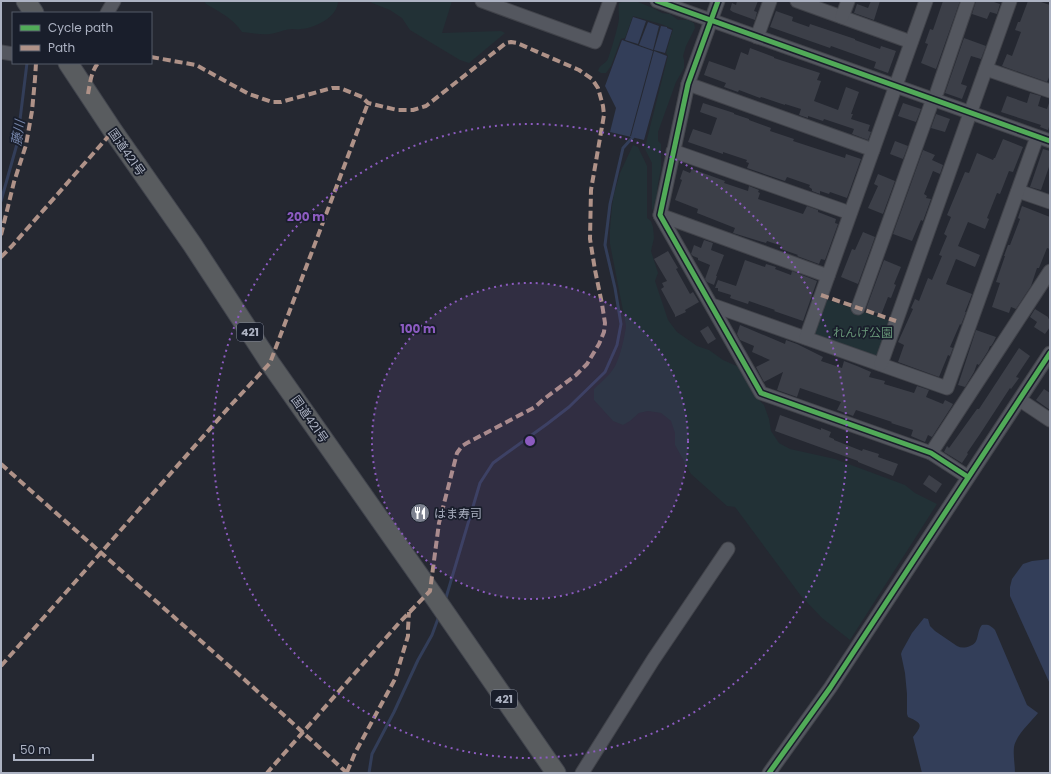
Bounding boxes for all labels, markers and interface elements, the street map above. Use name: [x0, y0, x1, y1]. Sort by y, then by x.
legend: [12, 12, 152, 64]
text: Cycle path: [48, 19, 113, 36]
text: Path: [48, 39, 75, 56]
water label: 藤川: [7, 117, 30, 147]
street label: 国道421号: [104, 125, 150, 179]
text: 200 m: [287, 208, 325, 225]
text: 100 m: [400, 320, 436, 337]
road number: 421: [237, 323, 263, 341]
park label: れんげ公園: [833, 324, 893, 341]
street label: 国道421号: [287, 392, 333, 446]
centre of rings: [523, 434, 537, 448]
restaurant icon: はま寿司: [409, 502, 431, 524]
place label: はま寿司: [434, 505, 482, 522]
road number: 421: [491, 690, 517, 708]
scale bar: [14, 736, 93, 762]
text: 50 m: [20, 741, 51, 758]

